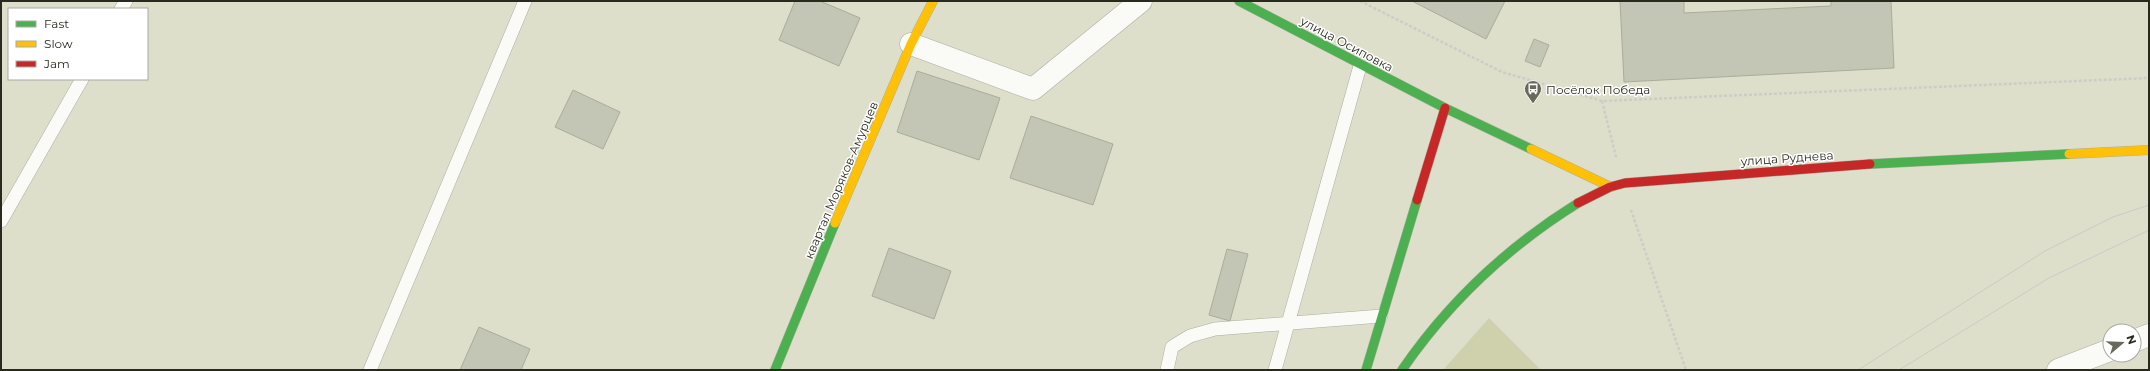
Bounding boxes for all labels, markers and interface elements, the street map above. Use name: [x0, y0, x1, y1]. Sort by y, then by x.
legend: [8, 8, 148, 80]
street label: улица Осиповка: [1297, 13, 1396, 75]
text: Fast: [44, 16, 69, 31]
text: Slow: [44, 36, 73, 51]
text: Jam: [43, 56, 70, 71]
bus stop icon: Посёлок Победа: [1523, 79, 1543, 104]
place label: Посёлок Победа: [1546, 82, 1650, 97]
street label: квартал Моряков-Амурцев: [801, 99, 881, 261]
street label: улица Руднева: [1739, 147, 1834, 169]
north arrow: [2102, 323, 2142, 363]
text: N: [2123, 333, 2140, 346]

